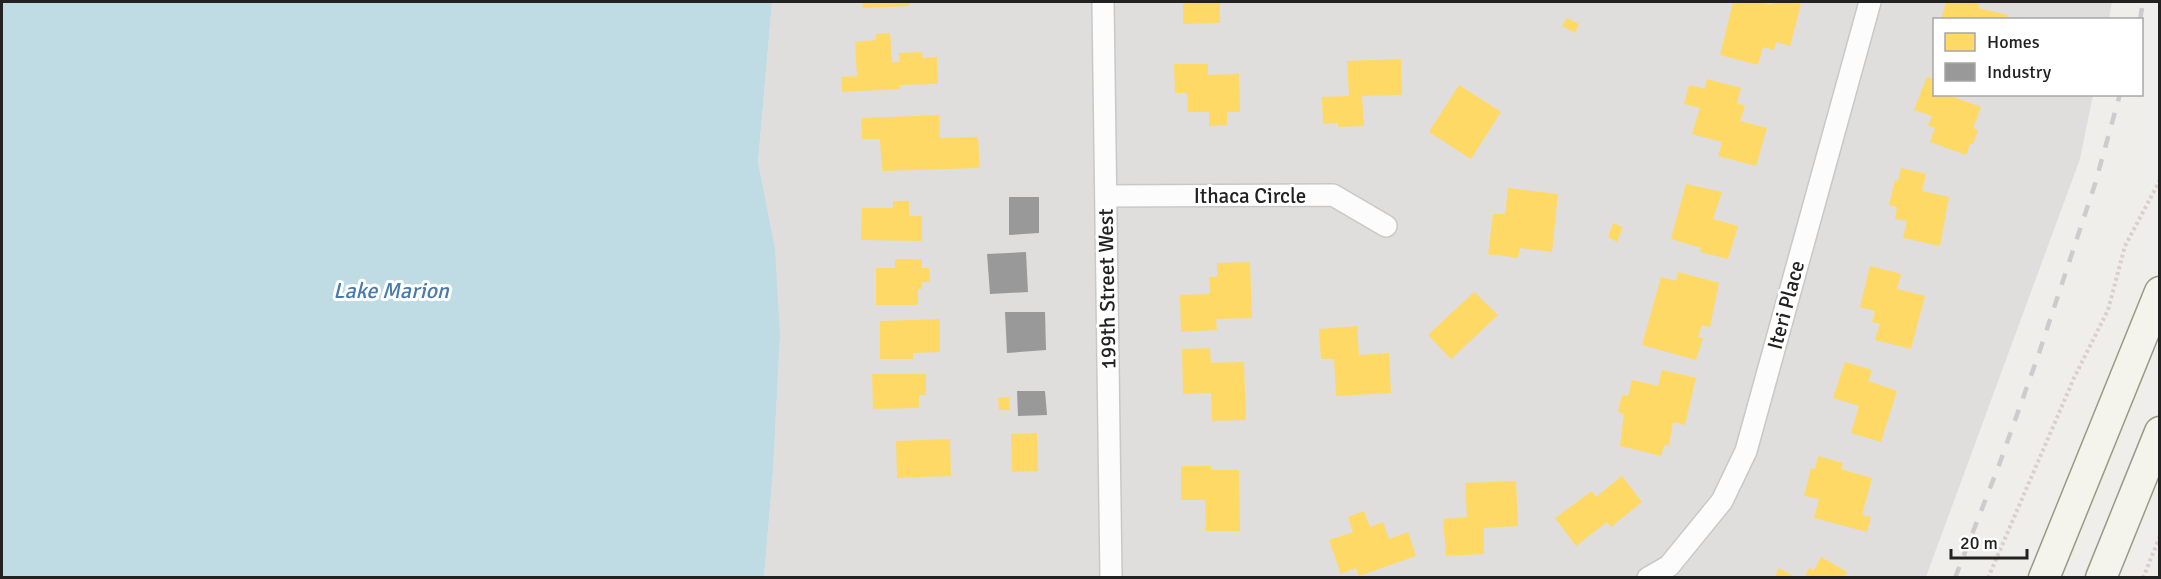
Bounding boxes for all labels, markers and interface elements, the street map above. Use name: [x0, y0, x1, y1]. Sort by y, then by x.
legend: [1933, 18, 2143, 96]
text: Homes: [1987, 31, 2040, 53]
text: Industry: [1987, 61, 2052, 83]
street label: Ithaca Circle: [1194, 183, 1306, 209]
street label: 199th Street West: [1093, 208, 1121, 370]
street label: Iteri Place: [1762, 258, 1810, 352]
water label: Lake Marion: [333, 277, 450, 304]
scale bar: [1951, 522, 2028, 560]
text: 20 m: [1960, 532, 1998, 554]

